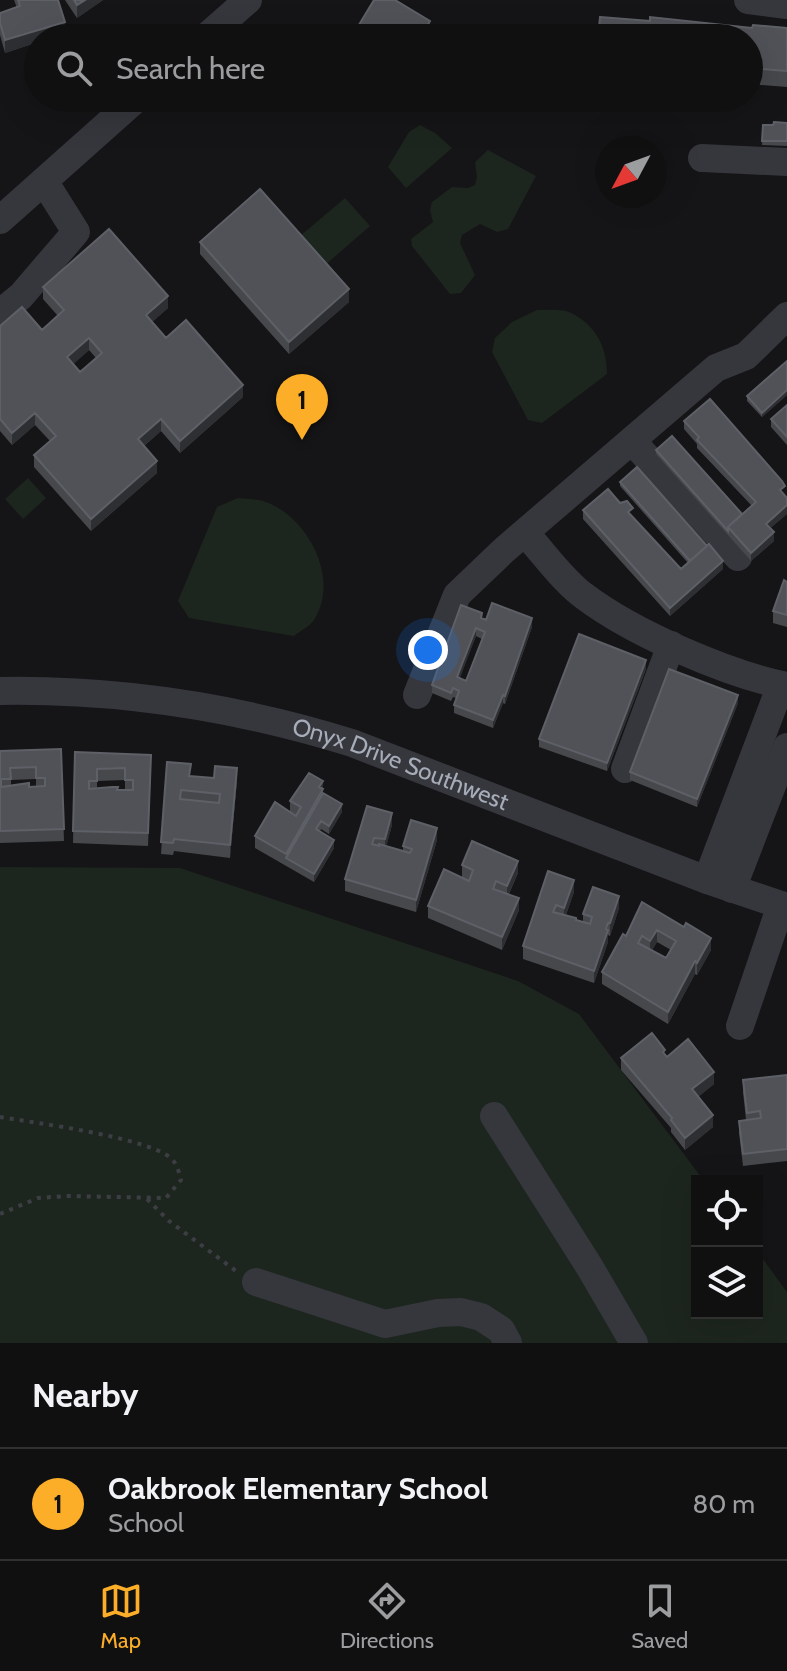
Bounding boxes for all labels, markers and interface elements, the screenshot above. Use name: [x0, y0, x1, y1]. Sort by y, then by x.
search box: [24, 24, 763, 112]
icon: search: [52, 46, 96, 90]
text: Search here: [116, 50, 265, 87]
north arrow: [595, 136, 667, 208]
pin: 1: [276, 374, 328, 440]
your location: [408, 630, 448, 670]
street label: Onyx Drive Southwest: [289, 712, 513, 816]
map controls: [691, 1175, 763, 1319]
button: locate: [691, 1175, 763, 1247]
button: layers: [691, 1247, 763, 1319]
text: Nearby: [32, 1374, 139, 1416]
text: Oakbrook Elementary School: [108, 1470, 488, 1507]
text: 1: [53, 1488, 63, 1520]
text: 80 m: [692, 1488, 755, 1520]
text: School: [108, 1507, 184, 1539]
tab: Map: [99, 1579, 143, 1654]
tab: Directions: [340, 1579, 434, 1654]
tab: Saved: [631, 1579, 688, 1654]

